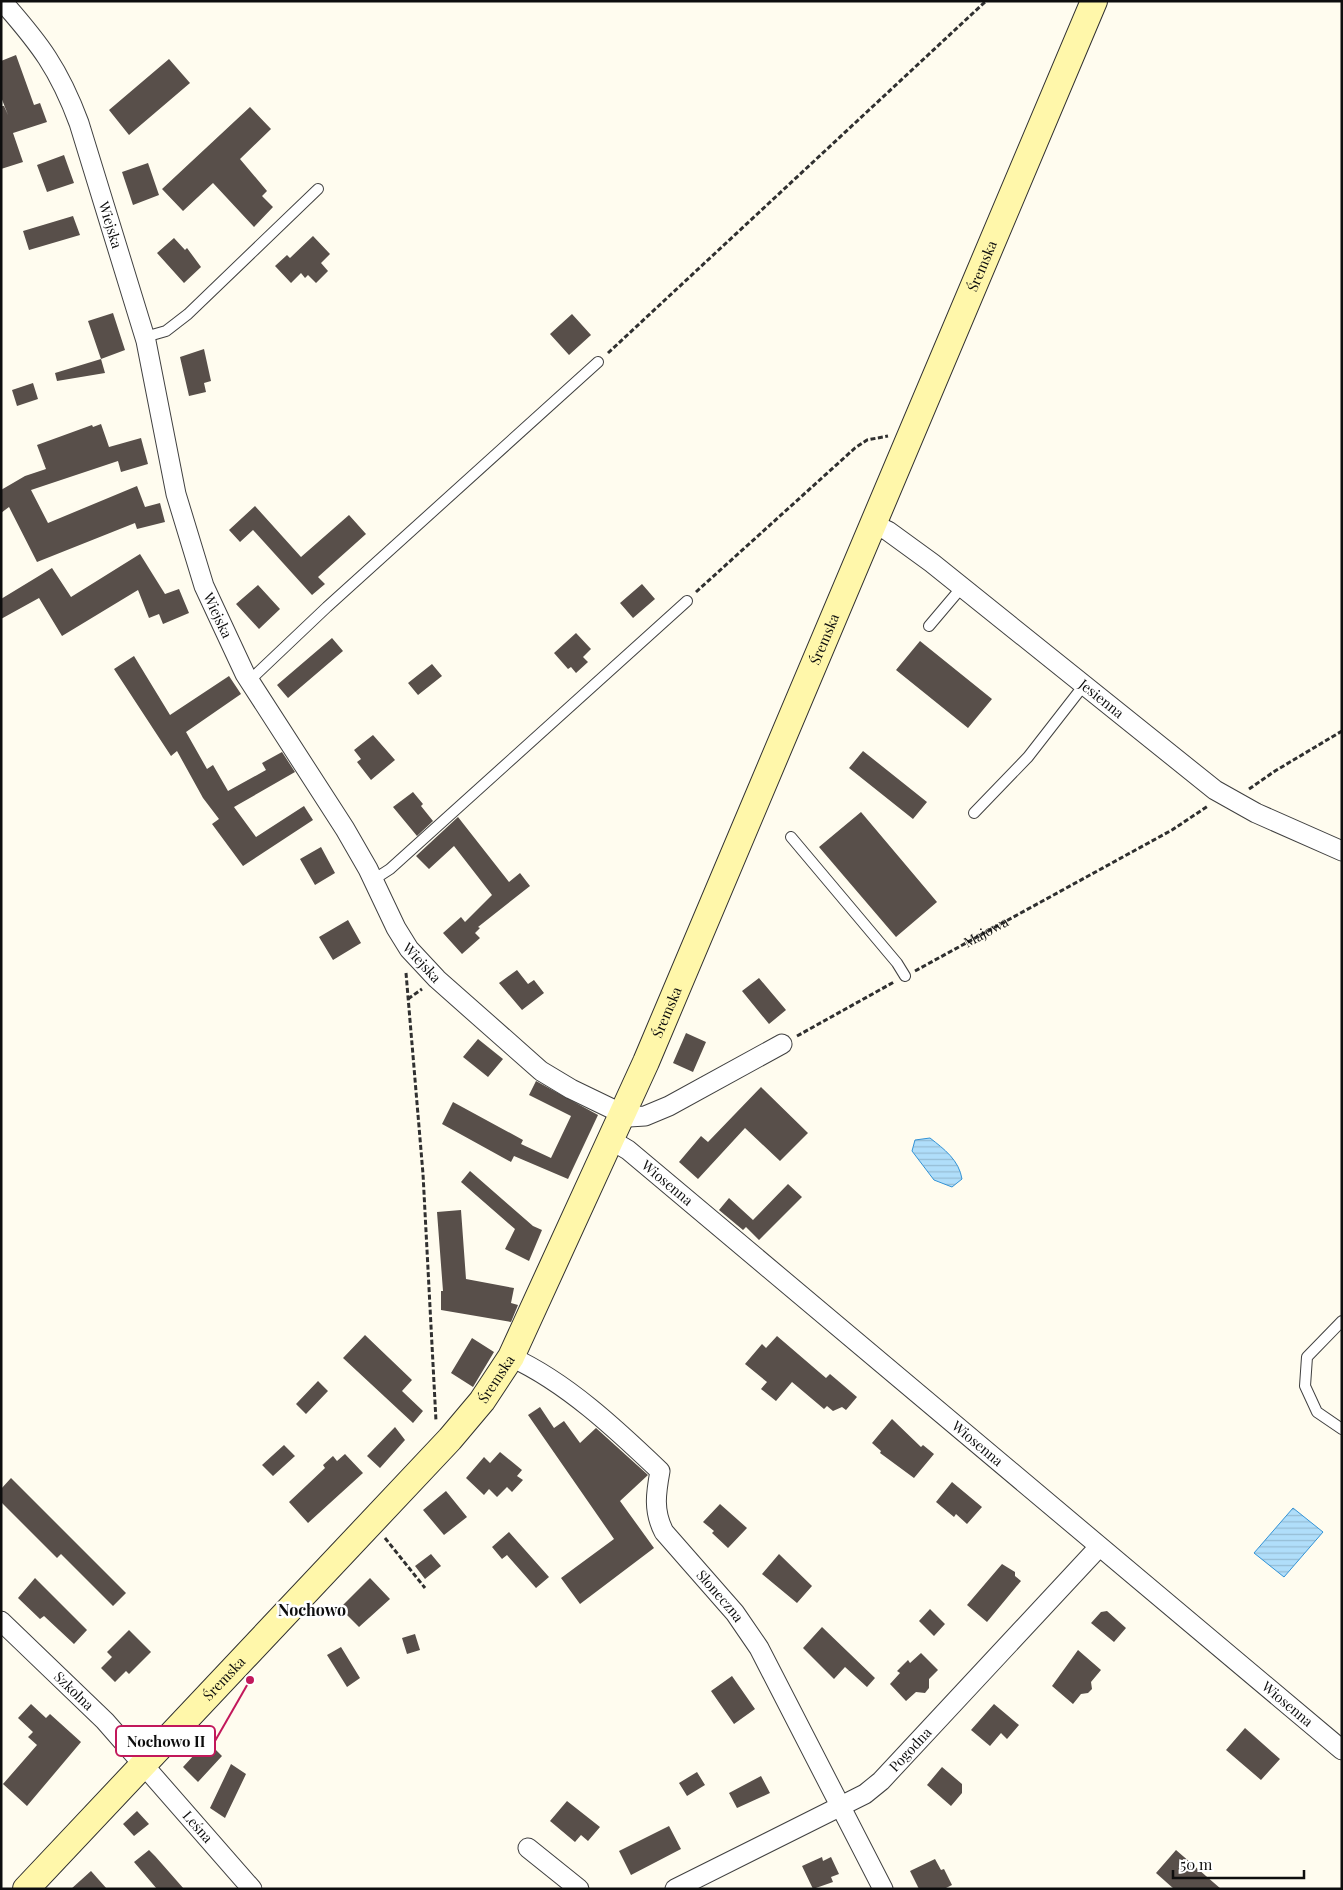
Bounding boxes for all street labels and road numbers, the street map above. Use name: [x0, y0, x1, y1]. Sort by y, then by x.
street label: Wiejska: [94, 198, 127, 251]
street label: Śremska: [962, 237, 1001, 294]
street label: Wiejska: [199, 589, 237, 641]
street label: Śremska: [805, 611, 843, 668]
street label: Jesienna: [1074, 674, 1128, 722]
street label: Majowa: [960, 912, 1011, 952]
street label: Wiejska: [398, 938, 446, 987]
street label: Śremska: [647, 984, 686, 1041]
street label: Wiosenna: [637, 1155, 697, 1210]
street label: Śremska: [473, 1351, 519, 1407]
street label: Wiosenna: [947, 1416, 1007, 1470]
street label: Słoneczna: [692, 1566, 748, 1626]
street label: Śremska: [198, 1652, 249, 1704]
street label: Szkolna: [50, 1667, 98, 1714]
street label: Wiosenna: [1257, 1676, 1317, 1731]
street label: Pogodna: [885, 1723, 935, 1776]
street label: Leśna: [179, 1806, 217, 1847]

